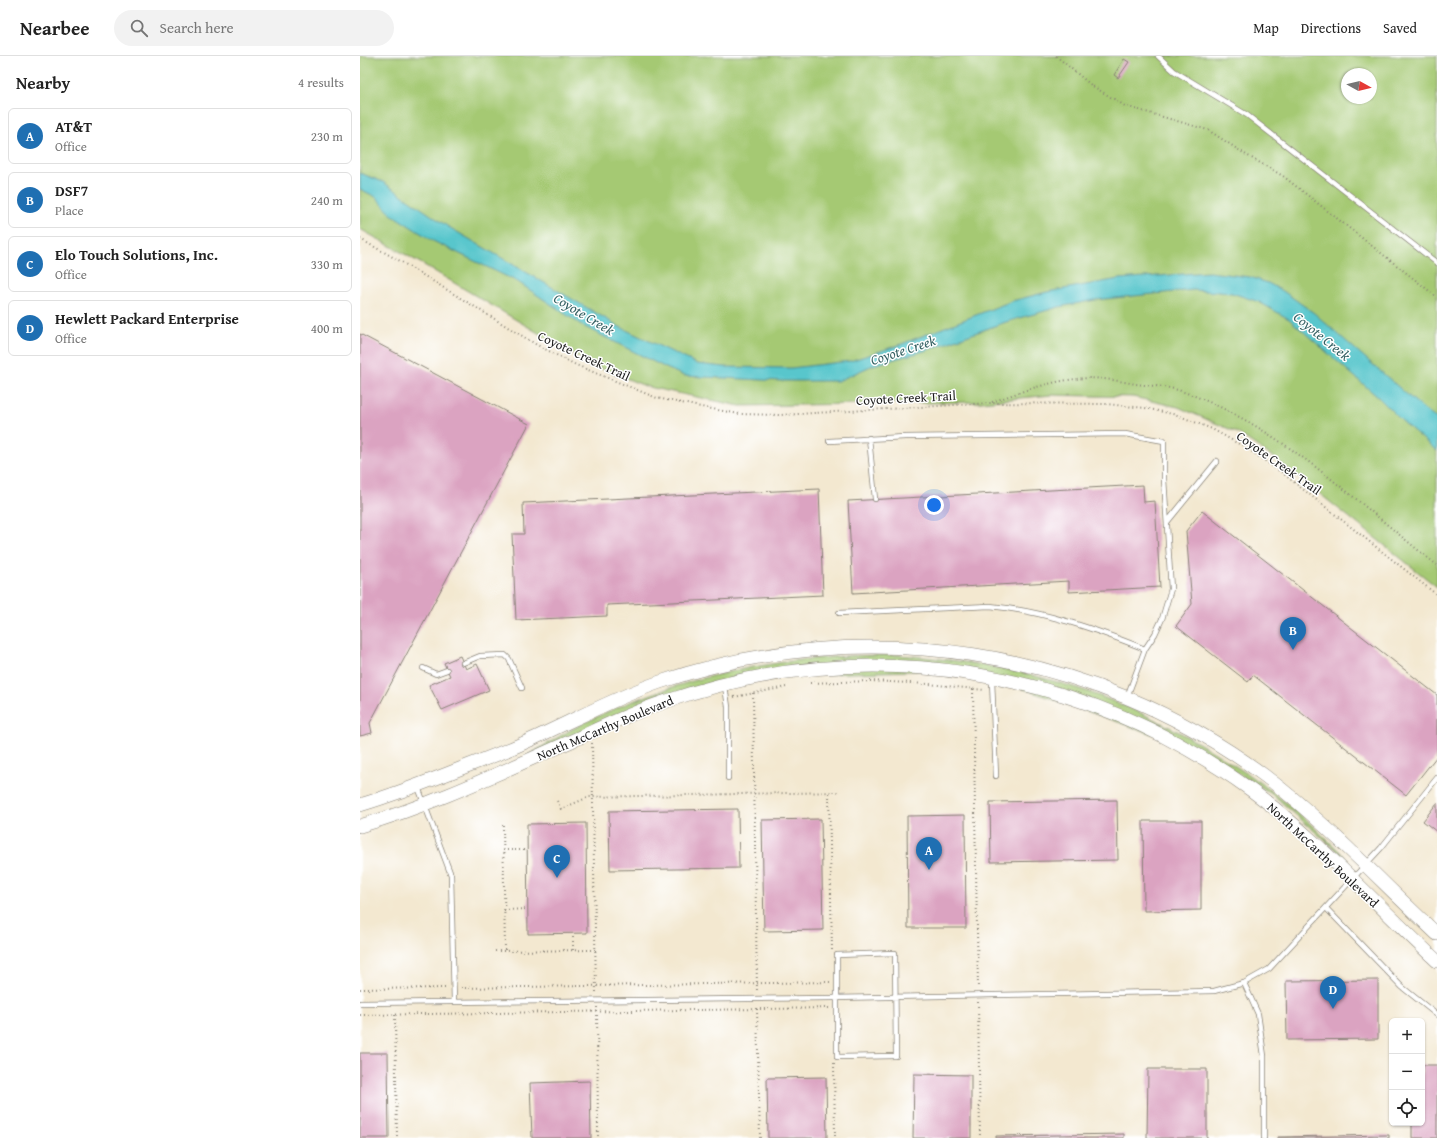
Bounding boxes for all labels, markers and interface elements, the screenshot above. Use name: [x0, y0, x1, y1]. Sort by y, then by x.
search box: [114, 10, 394, 46]
text: Nearbee: [20, 14, 90, 42]
icon: search: [128, 17, 150, 39]
text: Search here: [160, 17, 234, 38]
text: Map: [1253, 18, 1279, 38]
text: Directions: [1301, 18, 1361, 38]
text: Saved: [1383, 18, 1417, 38]
north arrow: [1341, 68, 1377, 104]
text: Nearby: [16, 70, 70, 95]
text: 4 results: [298, 73, 344, 92]
text: AT&T: [55, 116, 92, 137]
text: A: [26, 127, 34, 146]
text: 230 m: [311, 127, 343, 146]
text: Office: [55, 137, 87, 156]
text: DSF7: [55, 180, 88, 201]
text: B: [26, 191, 34, 210]
text: 240 m: [311, 191, 343, 210]
text: Place: [55, 201, 84, 220]
text: Elo Touch Solutions, Inc.: [55, 244, 218, 265]
text: C: [26, 255, 34, 274]
text: 330 m: [311, 255, 343, 274]
text: Office: [55, 265, 87, 284]
water label: Coyote Creek: [550, 288, 619, 340]
water label: Coyote Creek: [1289, 307, 1355, 365]
text: Hewlett Packard Enterprise: [55, 308, 239, 329]
text: D: [26, 319, 34, 338]
text: 400 m: [311, 319, 343, 338]
street label: Coyote Creek Trail: [535, 326, 634, 386]
text: Office: [55, 329, 87, 348]
water label: Coyote Creek: [868, 330, 939, 370]
street label: Coyote Creek Trail: [856, 386, 957, 410]
street label: Coyote Creek Trail: [1233, 427, 1326, 500]
your location: [924, 495, 944, 515]
pin: B: [1280, 617, 1306, 650]
street label: North McCarthy Boulevard: [534, 691, 676, 765]
street label: North McCarthy Boulevard: [1263, 798, 1383, 912]
pin: A: [916, 837, 942, 870]
pin: C: [544, 845, 570, 878]
pin: D: [1320, 976, 1346, 1009]
map controls: [1389, 1018, 1425, 1126]
button: +: [1389, 1018, 1425, 1054]
button: −: [1389, 1054, 1425, 1090]
button: locate: [1389, 1090, 1425, 1126]

